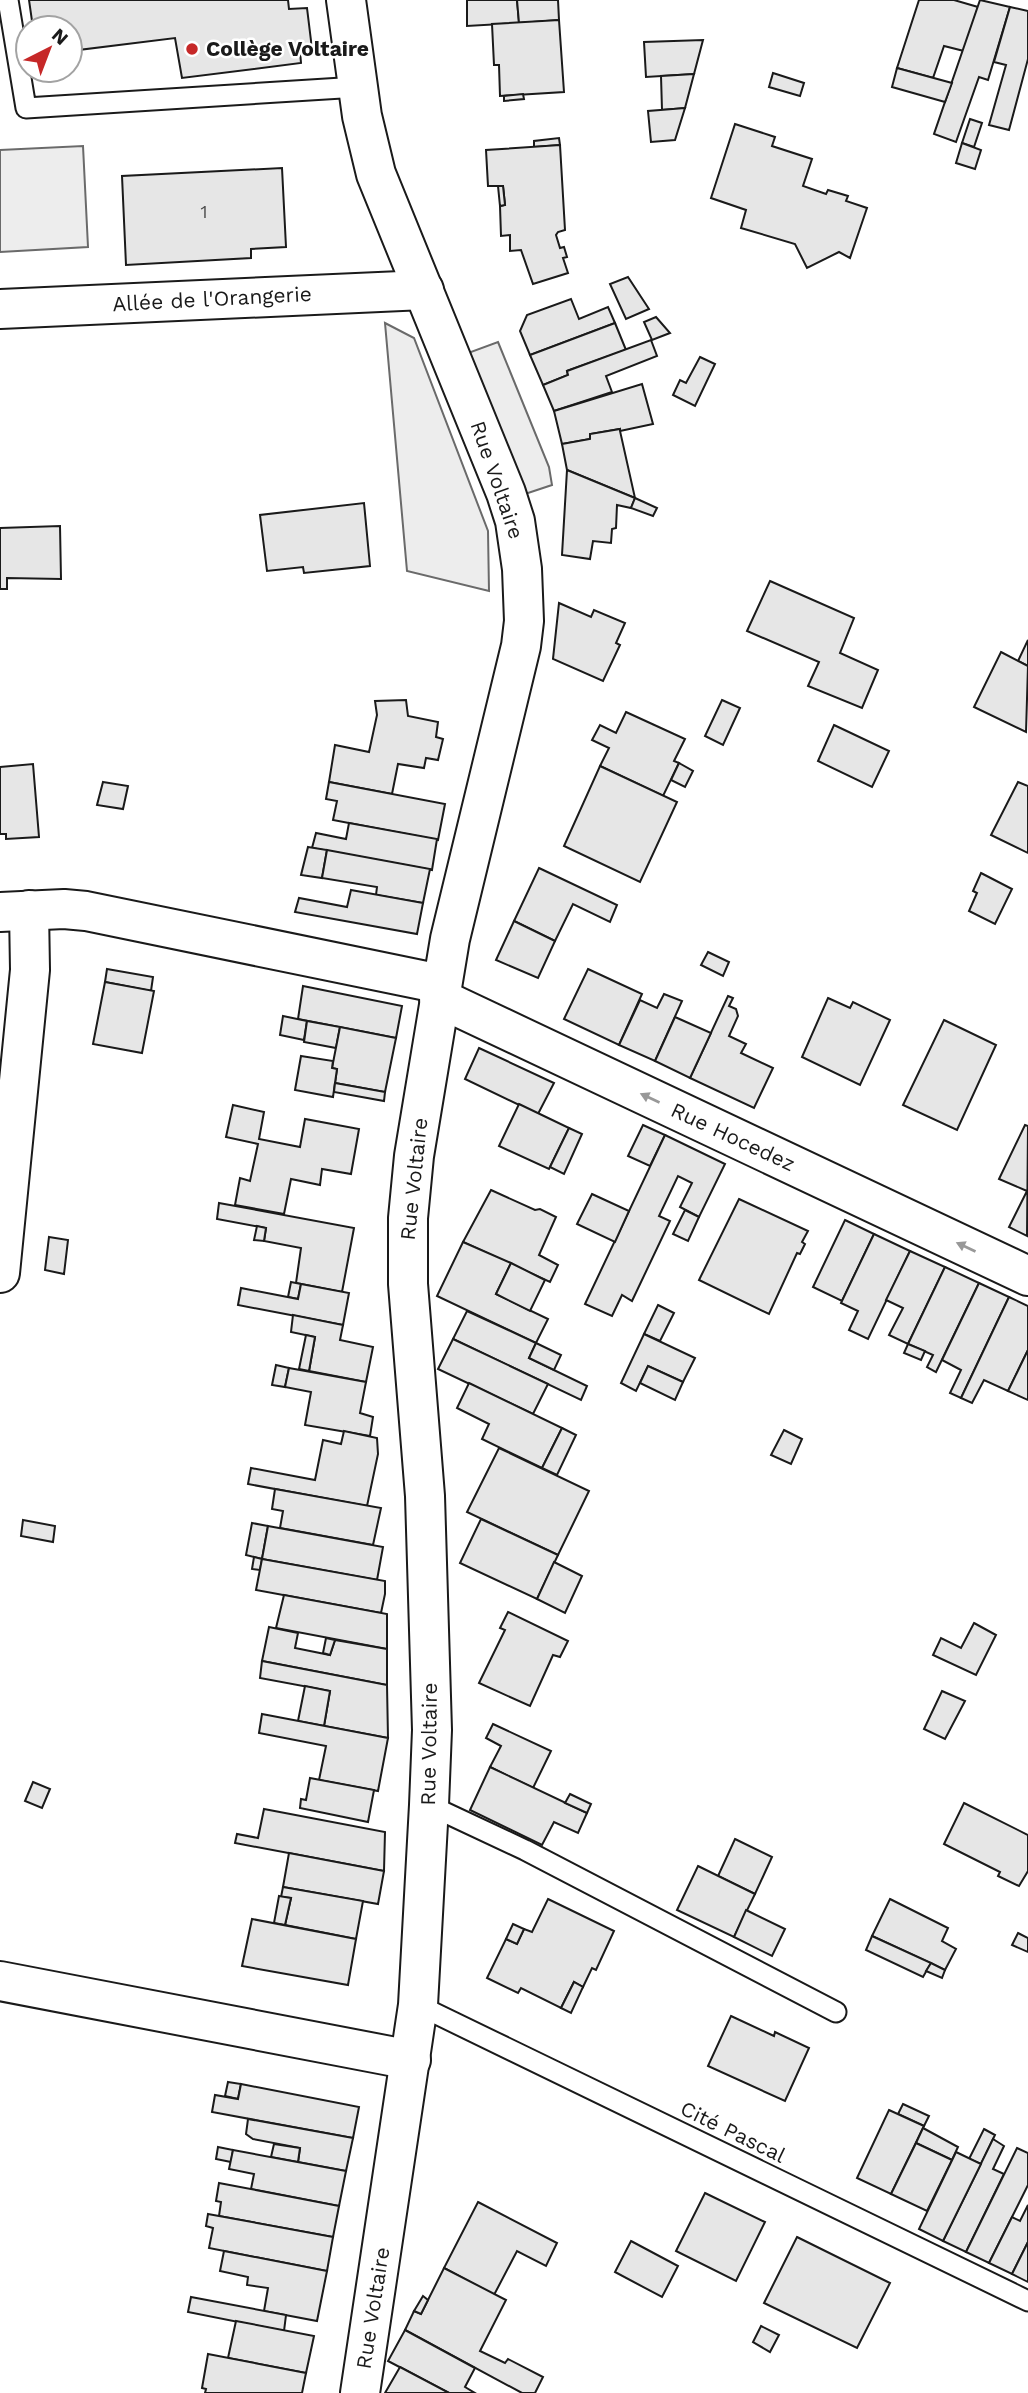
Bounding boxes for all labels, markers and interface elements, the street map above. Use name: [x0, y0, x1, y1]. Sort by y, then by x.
north arrow: [14, 14, 84, 84]
text: N: [47, 23, 73, 50]
place label: Collège Voltaire: [206, 36, 369, 61]
marker: Collège Voltaire: [184, 41, 200, 57]
house number: 1: [200, 201, 208, 222]
street label: Allée de l'Orangerie: [112, 281, 312, 316]
street label: Rue Voltaire: [466, 418, 529, 542]
one-way arrow: [640, 1092, 660, 1104]
street label: Rue Hocedez: [667, 1097, 799, 1176]
street label: Rue Voltaire: [395, 1116, 432, 1241]
one-way arrow: [956, 1241, 976, 1253]
street label: Rue Voltaire: [415, 1682, 442, 1806]
street label: Cité Pascal: [677, 2095, 790, 2168]
street label: Rue Voltaire: [351, 2245, 394, 2371]

